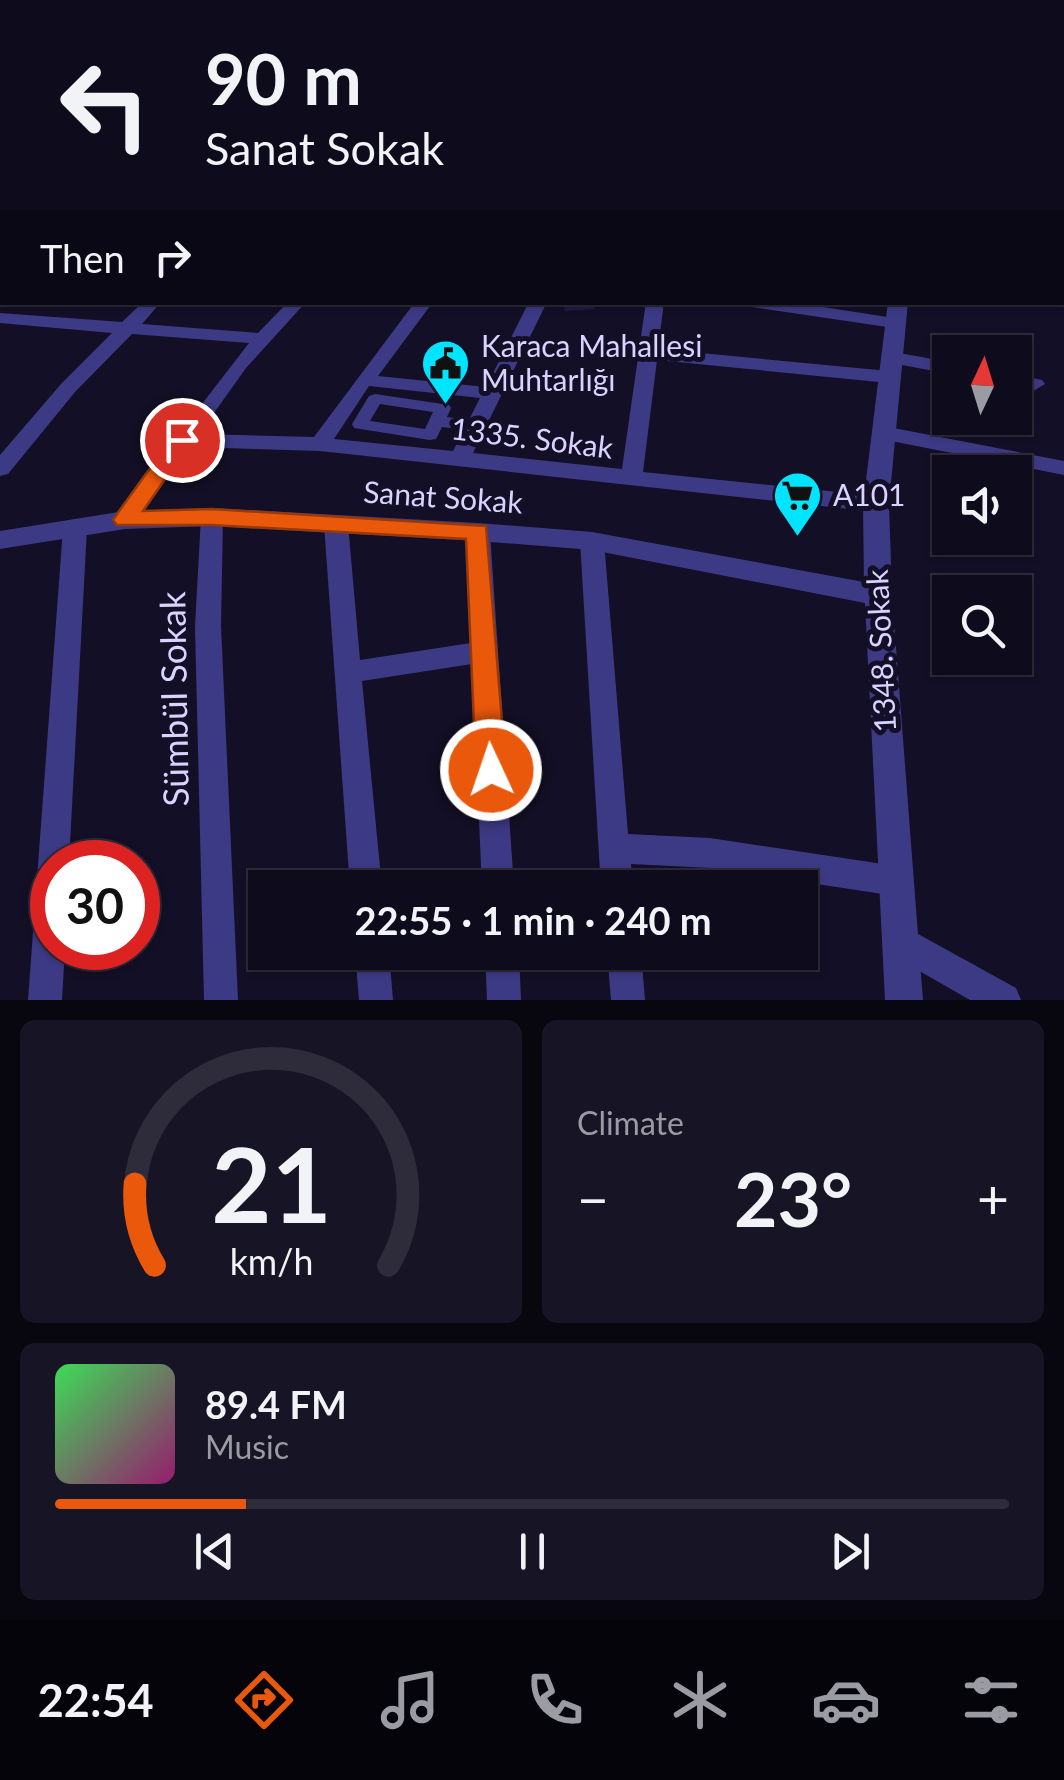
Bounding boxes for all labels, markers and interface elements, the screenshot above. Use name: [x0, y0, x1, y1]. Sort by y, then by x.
text: 90 m: [205, 36, 362, 120]
icon: left: [40, 40, 170, 170]
text: Sanat Sokak: [205, 121, 444, 175]
icon: right: [145, 230, 200, 285]
text: Then: [40, 235, 125, 281]
place label: Karaca Mahallesi Muhtarlığı: [481, 327, 702, 397]
north arrow: [932, 335, 1032, 435]
map controls: [932, 335, 1032, 675]
public building icon: Karaca Mahallesi Muhtarlığı: [420, 338, 472, 406]
pin: [140, 398, 225, 483]
street label: 1335. Sokak: [449, 409, 616, 465]
icon: arrive: [155, 413, 210, 468]
button: sound: [932, 455, 1032, 555]
supermarket icon: A101: [772, 470, 824, 538]
street label: Sanat Sokak: [362, 472, 525, 520]
place label: A101: [833, 476, 906, 512]
street label: 1348. Sokak: [858, 568, 902, 733]
button: search: [932, 575, 1032, 675]
street label: Sümbül Sokak: [150, 591, 196, 807]
position arrow: [439, 718, 543, 822]
speed limit sign: 30: [30, 840, 160, 970]
text: 22:55 · 1 min · 240 m: [354, 897, 712, 943]
text: Climate: [577, 1103, 684, 1142]
text: 21: [211, 1120, 331, 1245]
text: 23°: [734, 1153, 852, 1243]
text: −: [577, 1165, 609, 1231]
text: +: [977, 1165, 1009, 1231]
text: km/h: [229, 1240, 313, 1283]
text: 89.4 FM: [205, 1381, 347, 1427]
text: Music: [205, 1427, 289, 1466]
icon: previous: [187, 1524, 242, 1579]
icon: pause: [505, 1524, 560, 1579]
icon: next: [823, 1524, 878, 1579]
icon: directions: [229, 1665, 299, 1735]
icon: music: [375, 1665, 445, 1735]
icon: phone: [520, 1665, 590, 1735]
icon: climate: [665, 1665, 735, 1735]
icon: car: [811, 1665, 881, 1735]
icon: filters: [956, 1665, 1026, 1735]
text: 22:54: [38, 1673, 154, 1727]

